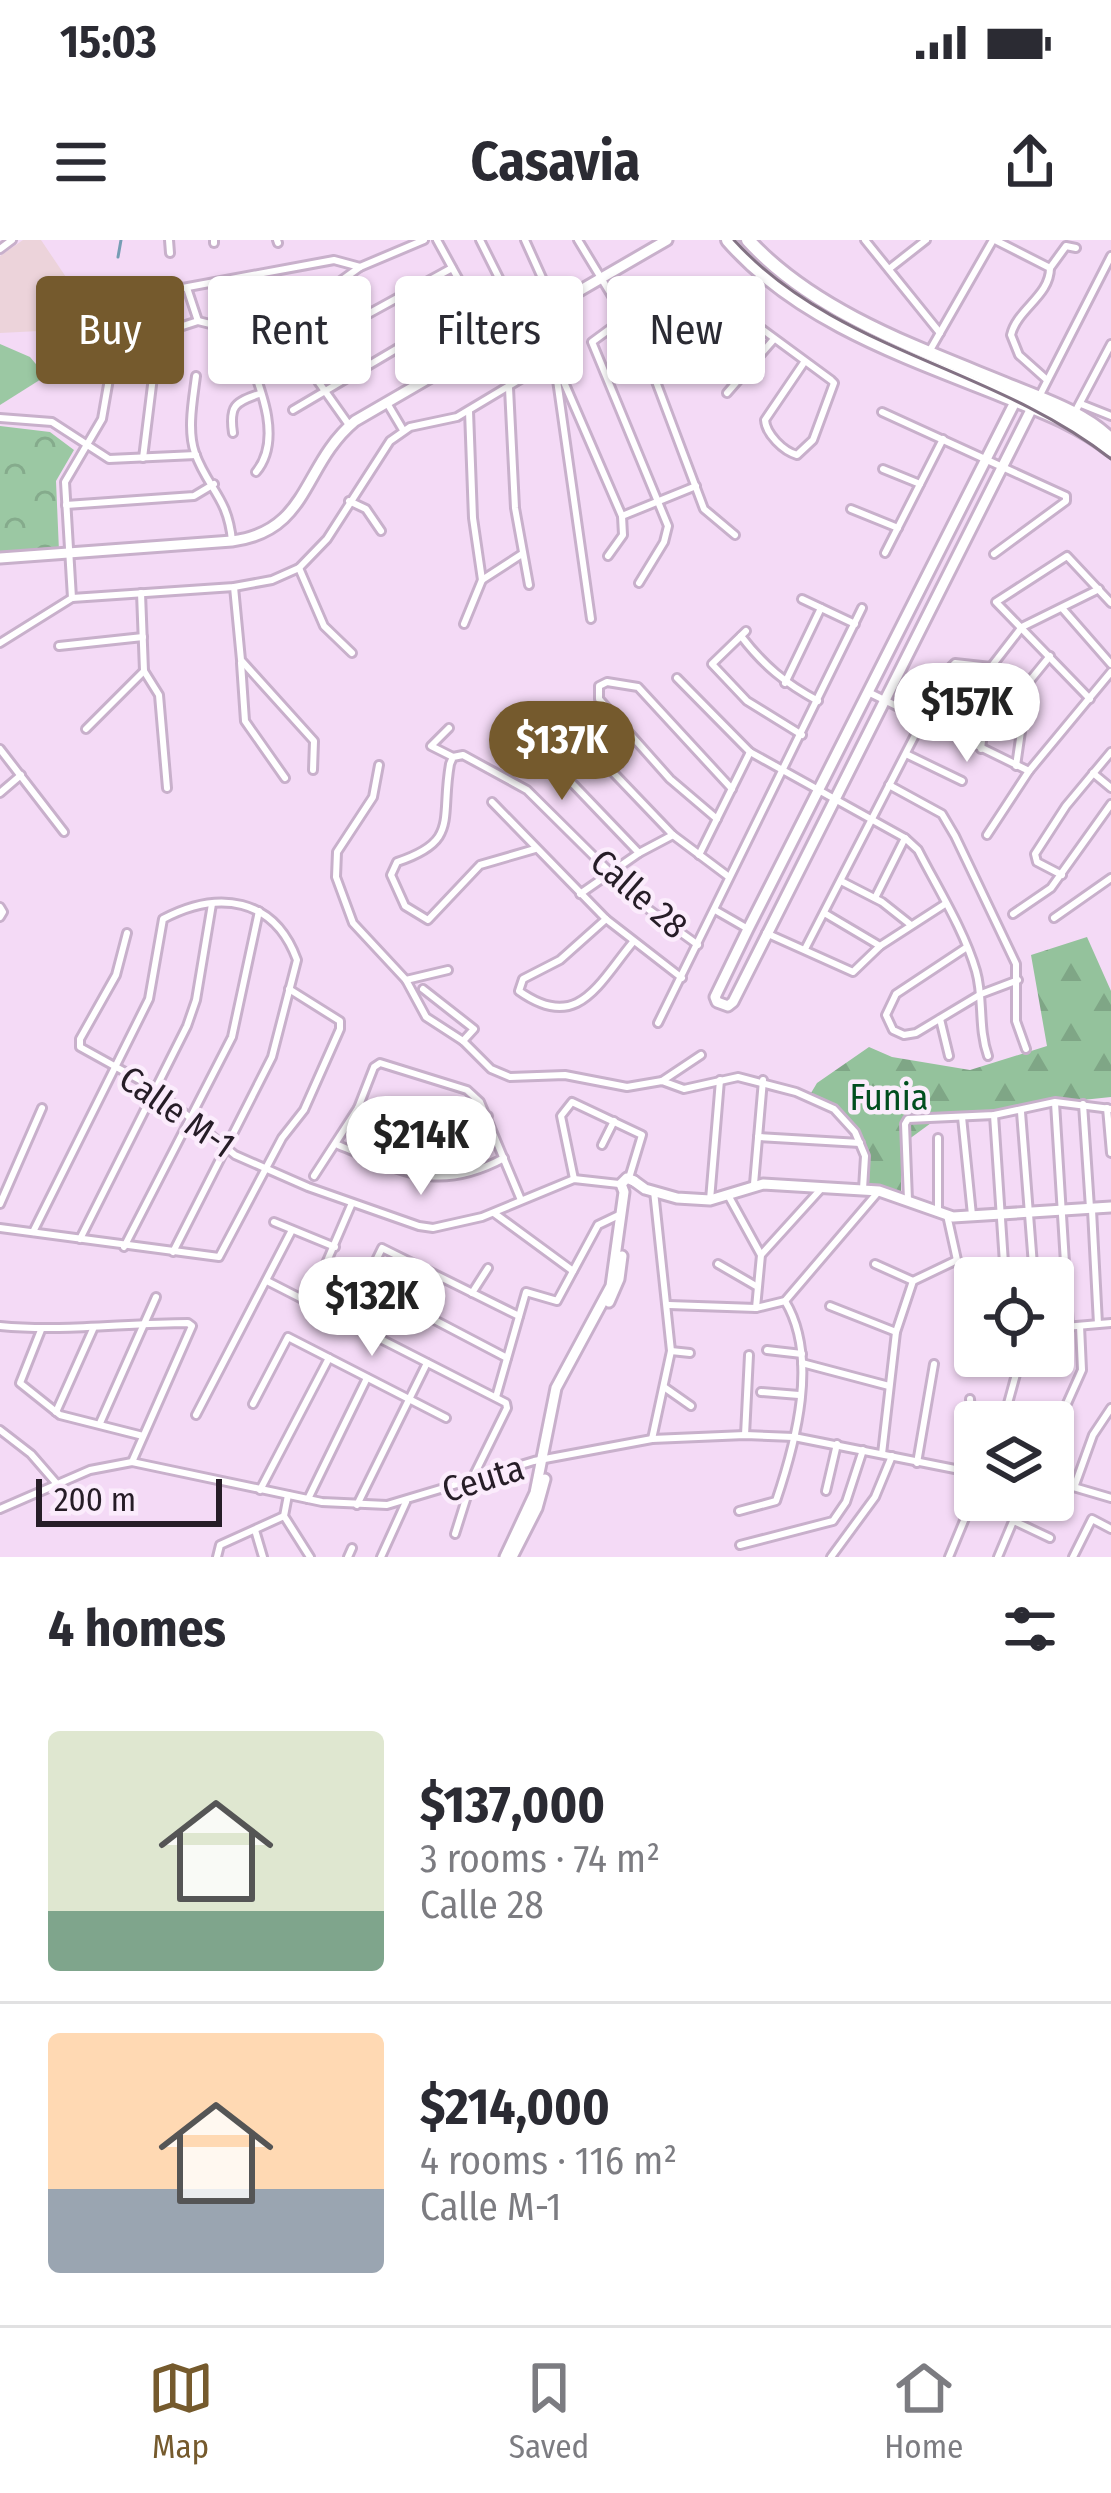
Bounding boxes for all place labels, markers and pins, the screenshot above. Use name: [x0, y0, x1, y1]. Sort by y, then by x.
pin: $157K: [883, 663, 1051, 765]
pin: $137K: [478, 701, 646, 803]
pin: $214K: [337, 1096, 505, 1198]
pin: $132K: [288, 1257, 456, 1359]

